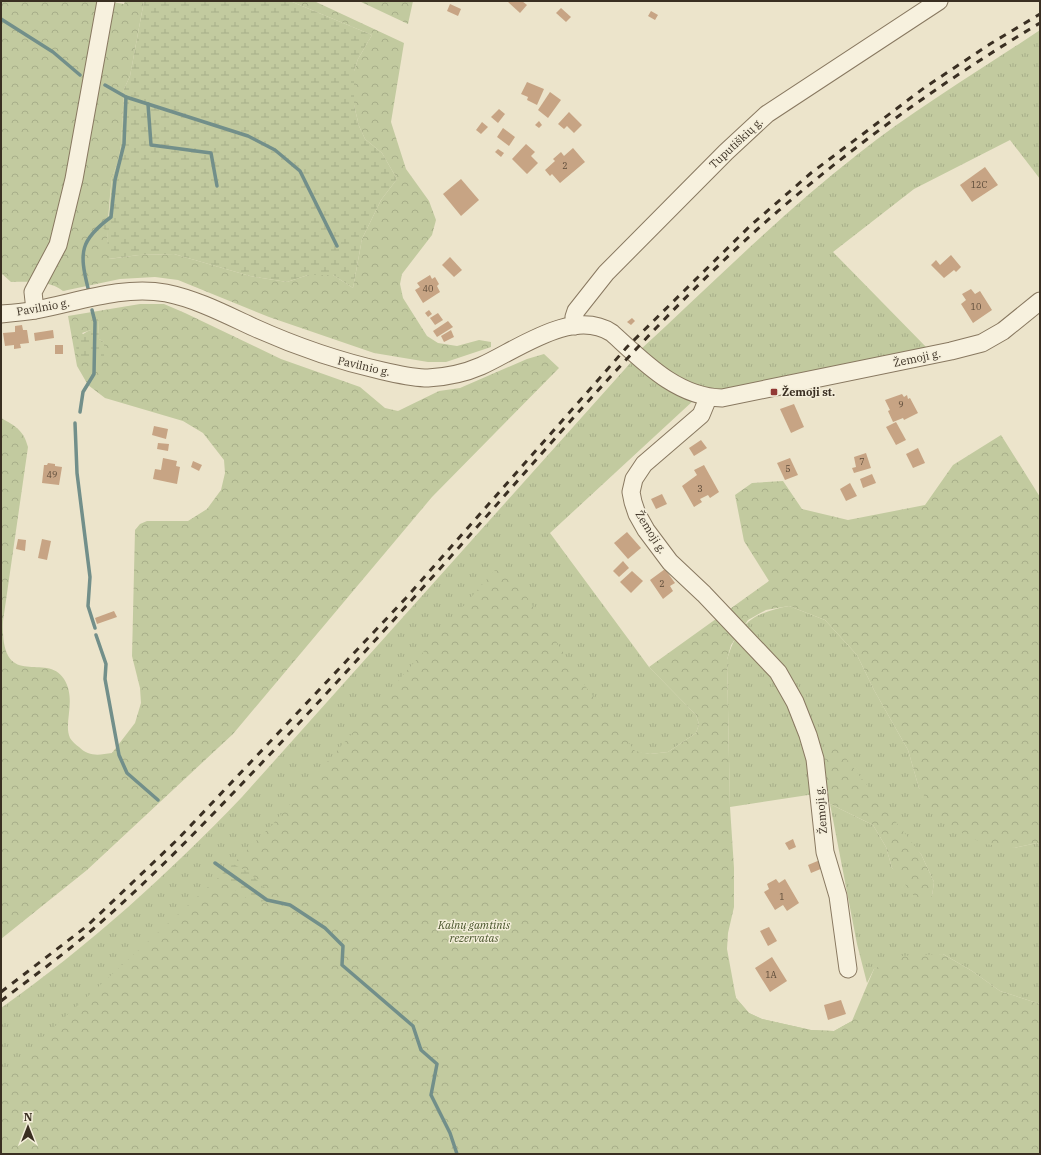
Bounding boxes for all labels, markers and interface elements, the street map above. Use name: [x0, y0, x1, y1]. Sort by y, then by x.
street label: Tuputiškių g.: [706, 115, 766, 171]
house number: 2: [562, 160, 568, 171]
house number: 12C: [971, 179, 987, 190]
house number: 40: [423, 283, 433, 294]
street label: Pavilnio g.: [15, 295, 71, 319]
house number: 10: [971, 301, 981, 312]
street label: Žemoji g.: [892, 346, 942, 370]
street label: Pavilnio g.: [336, 353, 392, 379]
place label: Žemoji st.: [782, 385, 835, 399]
marker: Žemoji st.: [769, 387, 779, 397]
house number: 9: [898, 399, 904, 410]
house number: 7: [859, 456, 865, 467]
house number: 5: [785, 463, 791, 474]
house number: 49: [47, 469, 57, 480]
house number: 3: [697, 483, 703, 494]
street label: Žemoji g.: [632, 508, 670, 556]
house number: 2: [659, 578, 665, 589]
street label: Žemoji g.: [812, 785, 830, 835]
house number: 1: [779, 891, 785, 902]
park label: Kalnų gamtinis rezervatas: [437, 918, 511, 945]
house number: 1A: [765, 969, 778, 980]
north arrow: [8, 1107, 48, 1147]
text: N: [24, 1110, 33, 1124]

